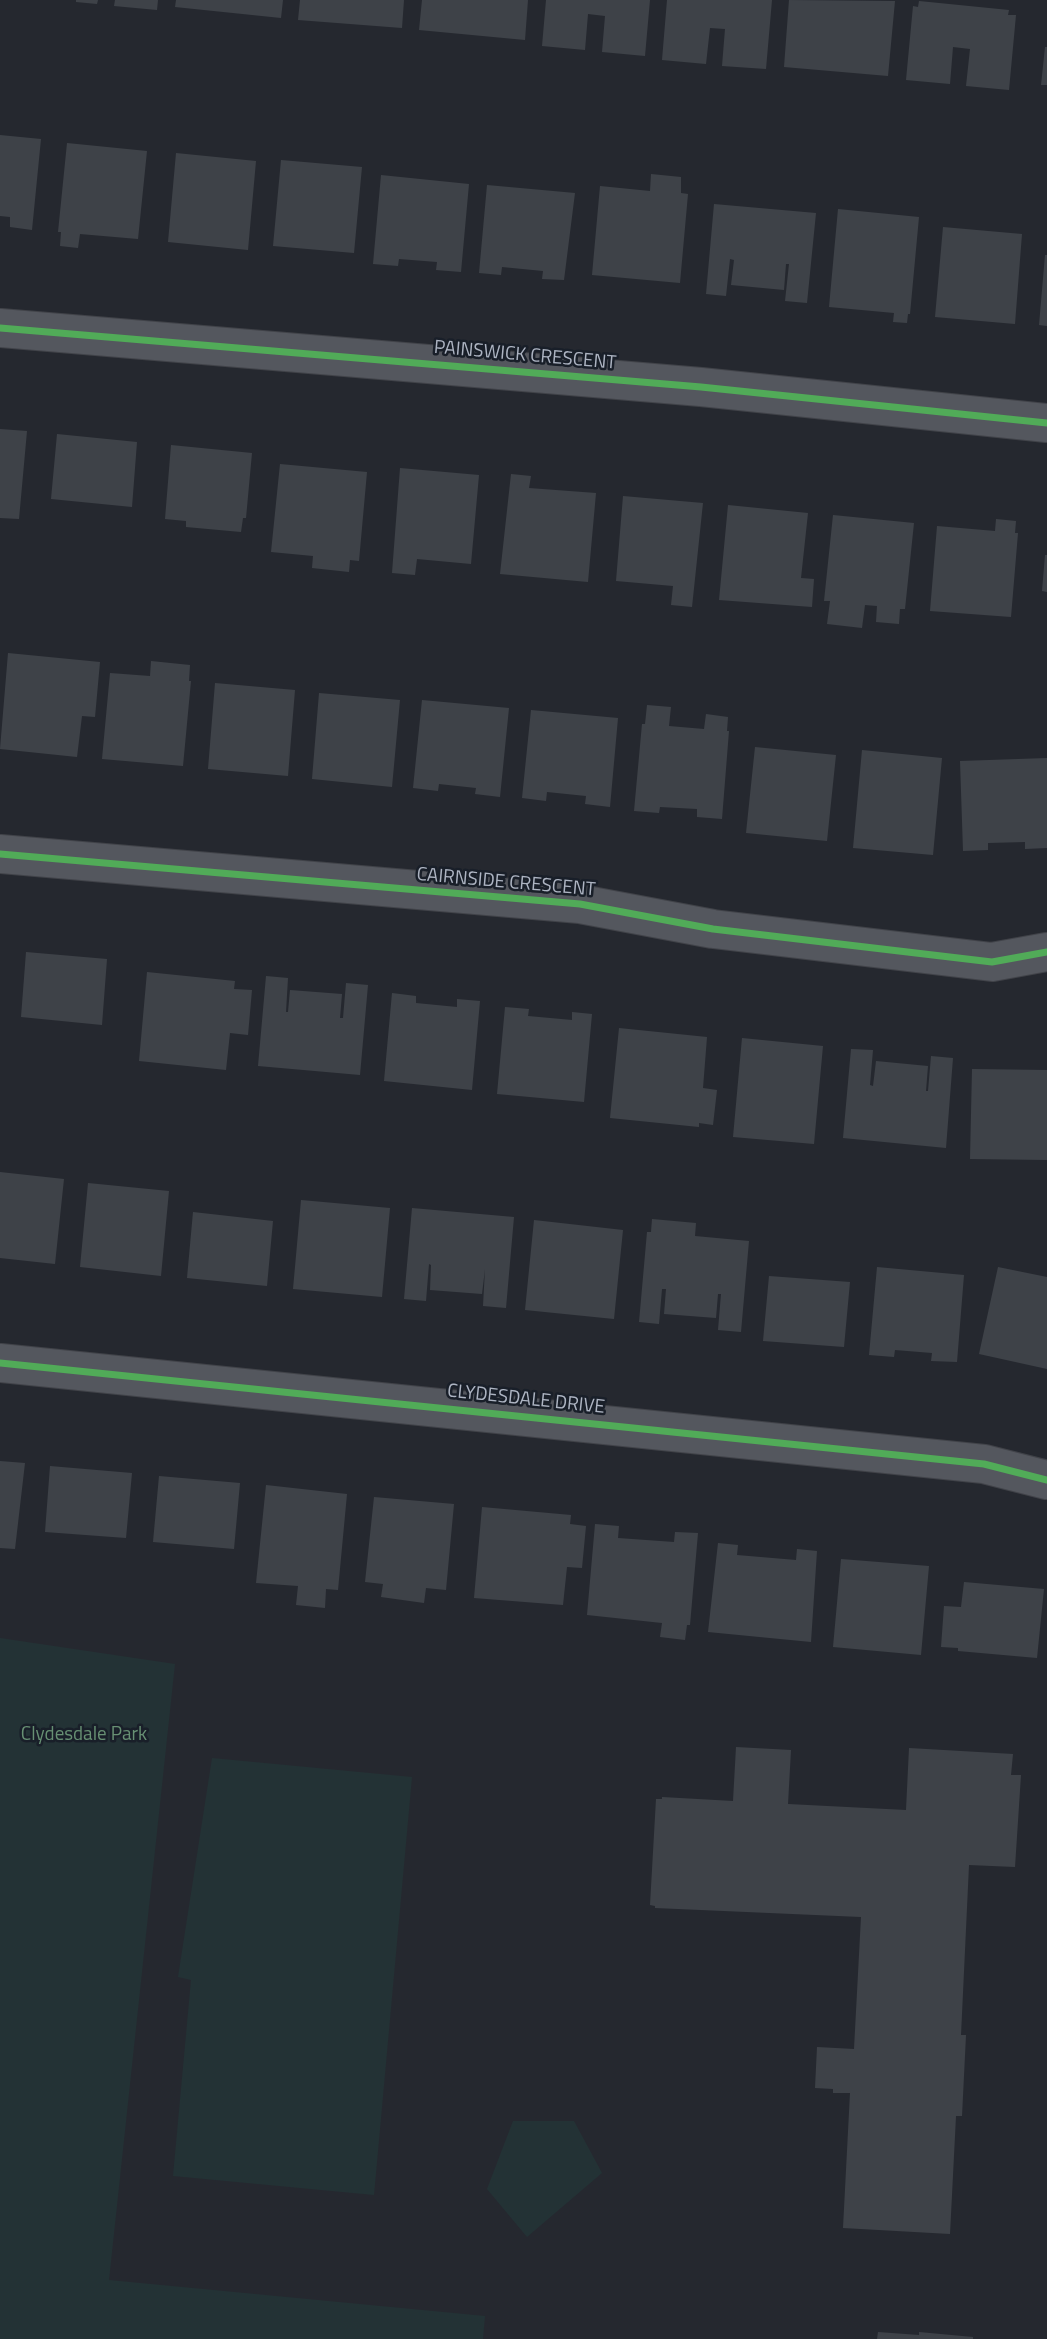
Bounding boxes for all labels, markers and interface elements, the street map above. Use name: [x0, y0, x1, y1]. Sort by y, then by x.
street label: PAINSWICK CRESCENT: [433, 337, 617, 375]
street label: CAIRNSIDE CRESCENT: [416, 864, 596, 902]
street label: CLYDESDALE DRIVE: [446, 1380, 606, 1420]
park label: Clydesdale Park: [21, 1724, 147, 1746]

